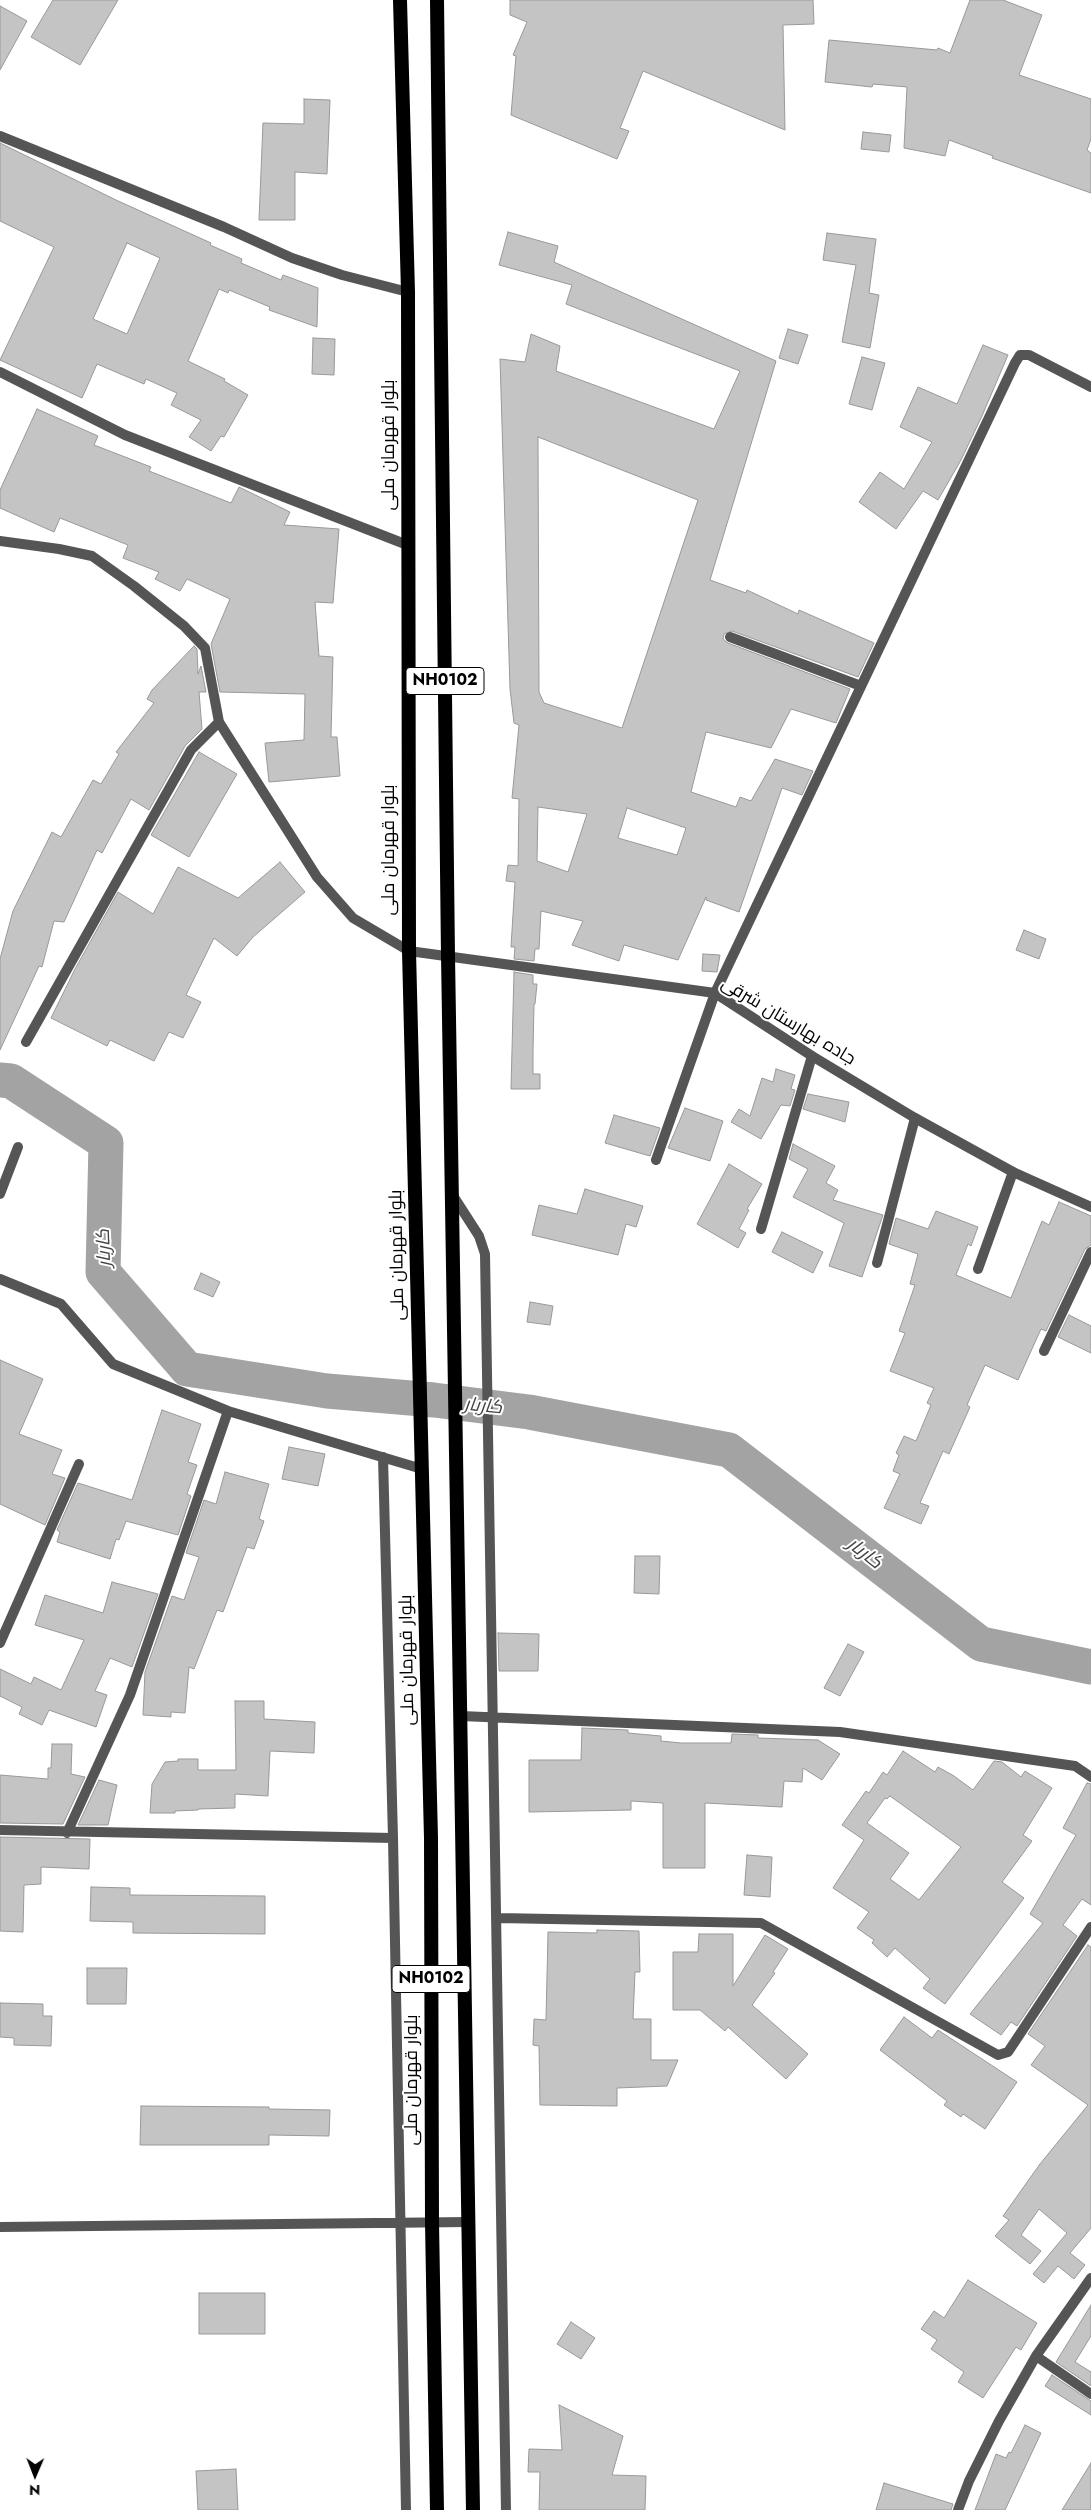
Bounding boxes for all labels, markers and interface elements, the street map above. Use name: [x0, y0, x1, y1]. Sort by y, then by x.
street label: بلوار قهرمان ملی: [379, 379, 401, 511]
road number: NH0102: [406, 668, 484, 694]
street label: بلوار قهرمان ملی: [379, 784, 401, 916]
street label: جاده بهارستان شرقی: [717, 973, 859, 1071]
street label: بلوار قهرمان ملی: [386, 1189, 410, 1321]
water label: کاربار: [93, 1229, 117, 1267]
water label: کاربار: [463, 1394, 503, 1420]
water label: کاربار: [842, 1533, 886, 1575]
street label: بلوار قهرمان ملی: [396, 1594, 420, 1726]
road number: NH0102: [392, 1966, 470, 1992]
street label: بلوار قهرمان ملی: [402, 2014, 424, 2146]
north arrow: [10, 2450, 60, 2500]
text: N: [29, 2480, 40, 2500]

